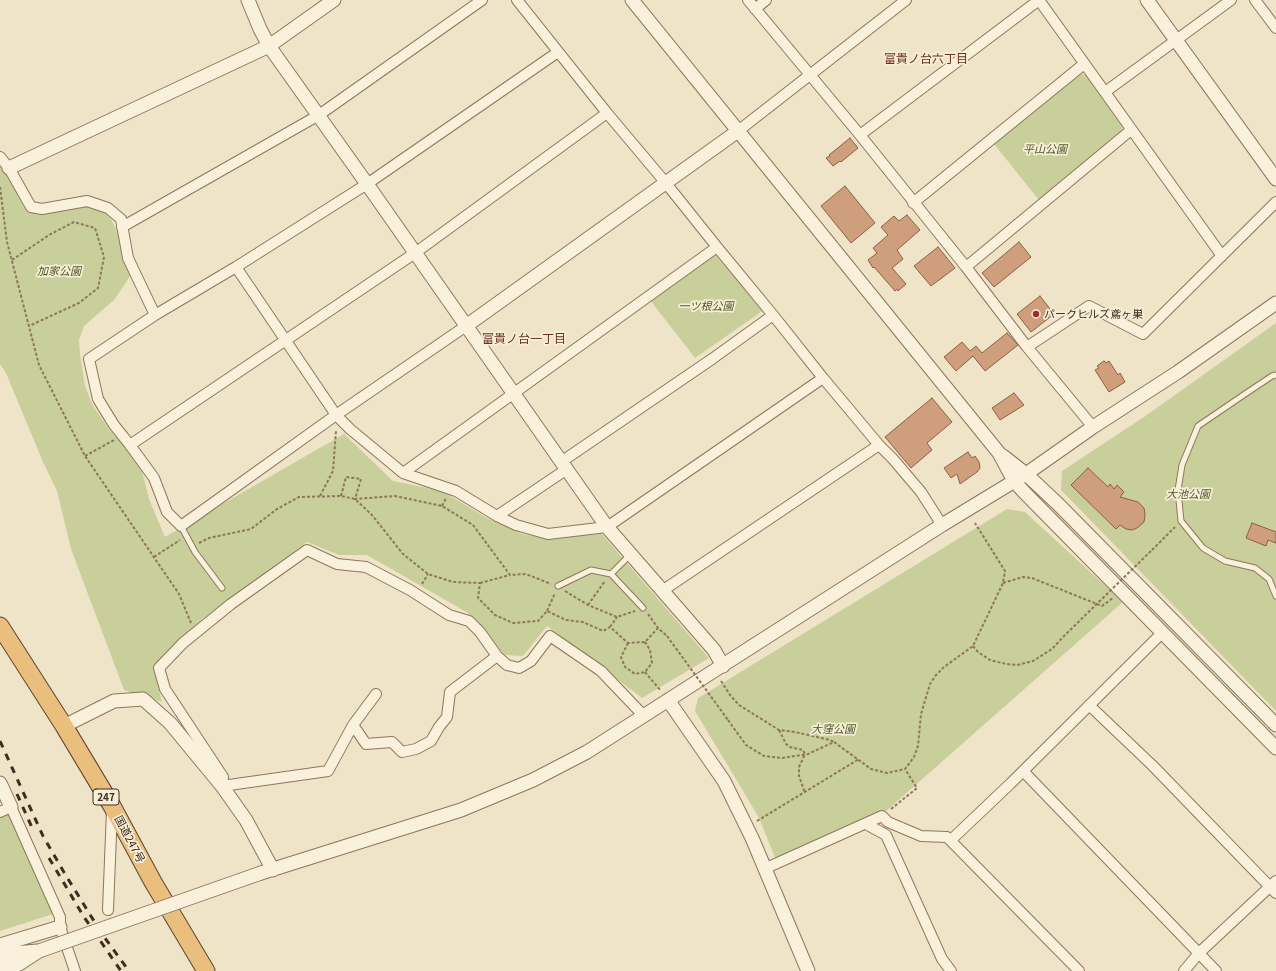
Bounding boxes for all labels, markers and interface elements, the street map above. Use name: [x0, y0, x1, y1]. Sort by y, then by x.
district label: 富貴ノ台六丁目: [884, 51, 968, 65]
park label: 平山公園: [1023, 142, 1067, 156]
park label: 加家公園: [37, 264, 81, 278]
park label: 一ツ根公園: [679, 299, 733, 313]
place label: パークヒルズ鳶ヶ巣: [1044, 307, 1143, 321]
marker: パークヒルズ鳶ヶ巣: [1031, 309, 1041, 319]
district label: 富貴ノ台一丁目: [482, 331, 566, 345]
park label: 大池公園: [1166, 487, 1210, 501]
park label: 大窪公園: [811, 722, 855, 736]
road number: 247: [93, 789, 119, 805]
street label: 国道247号: [112, 813, 148, 865]

